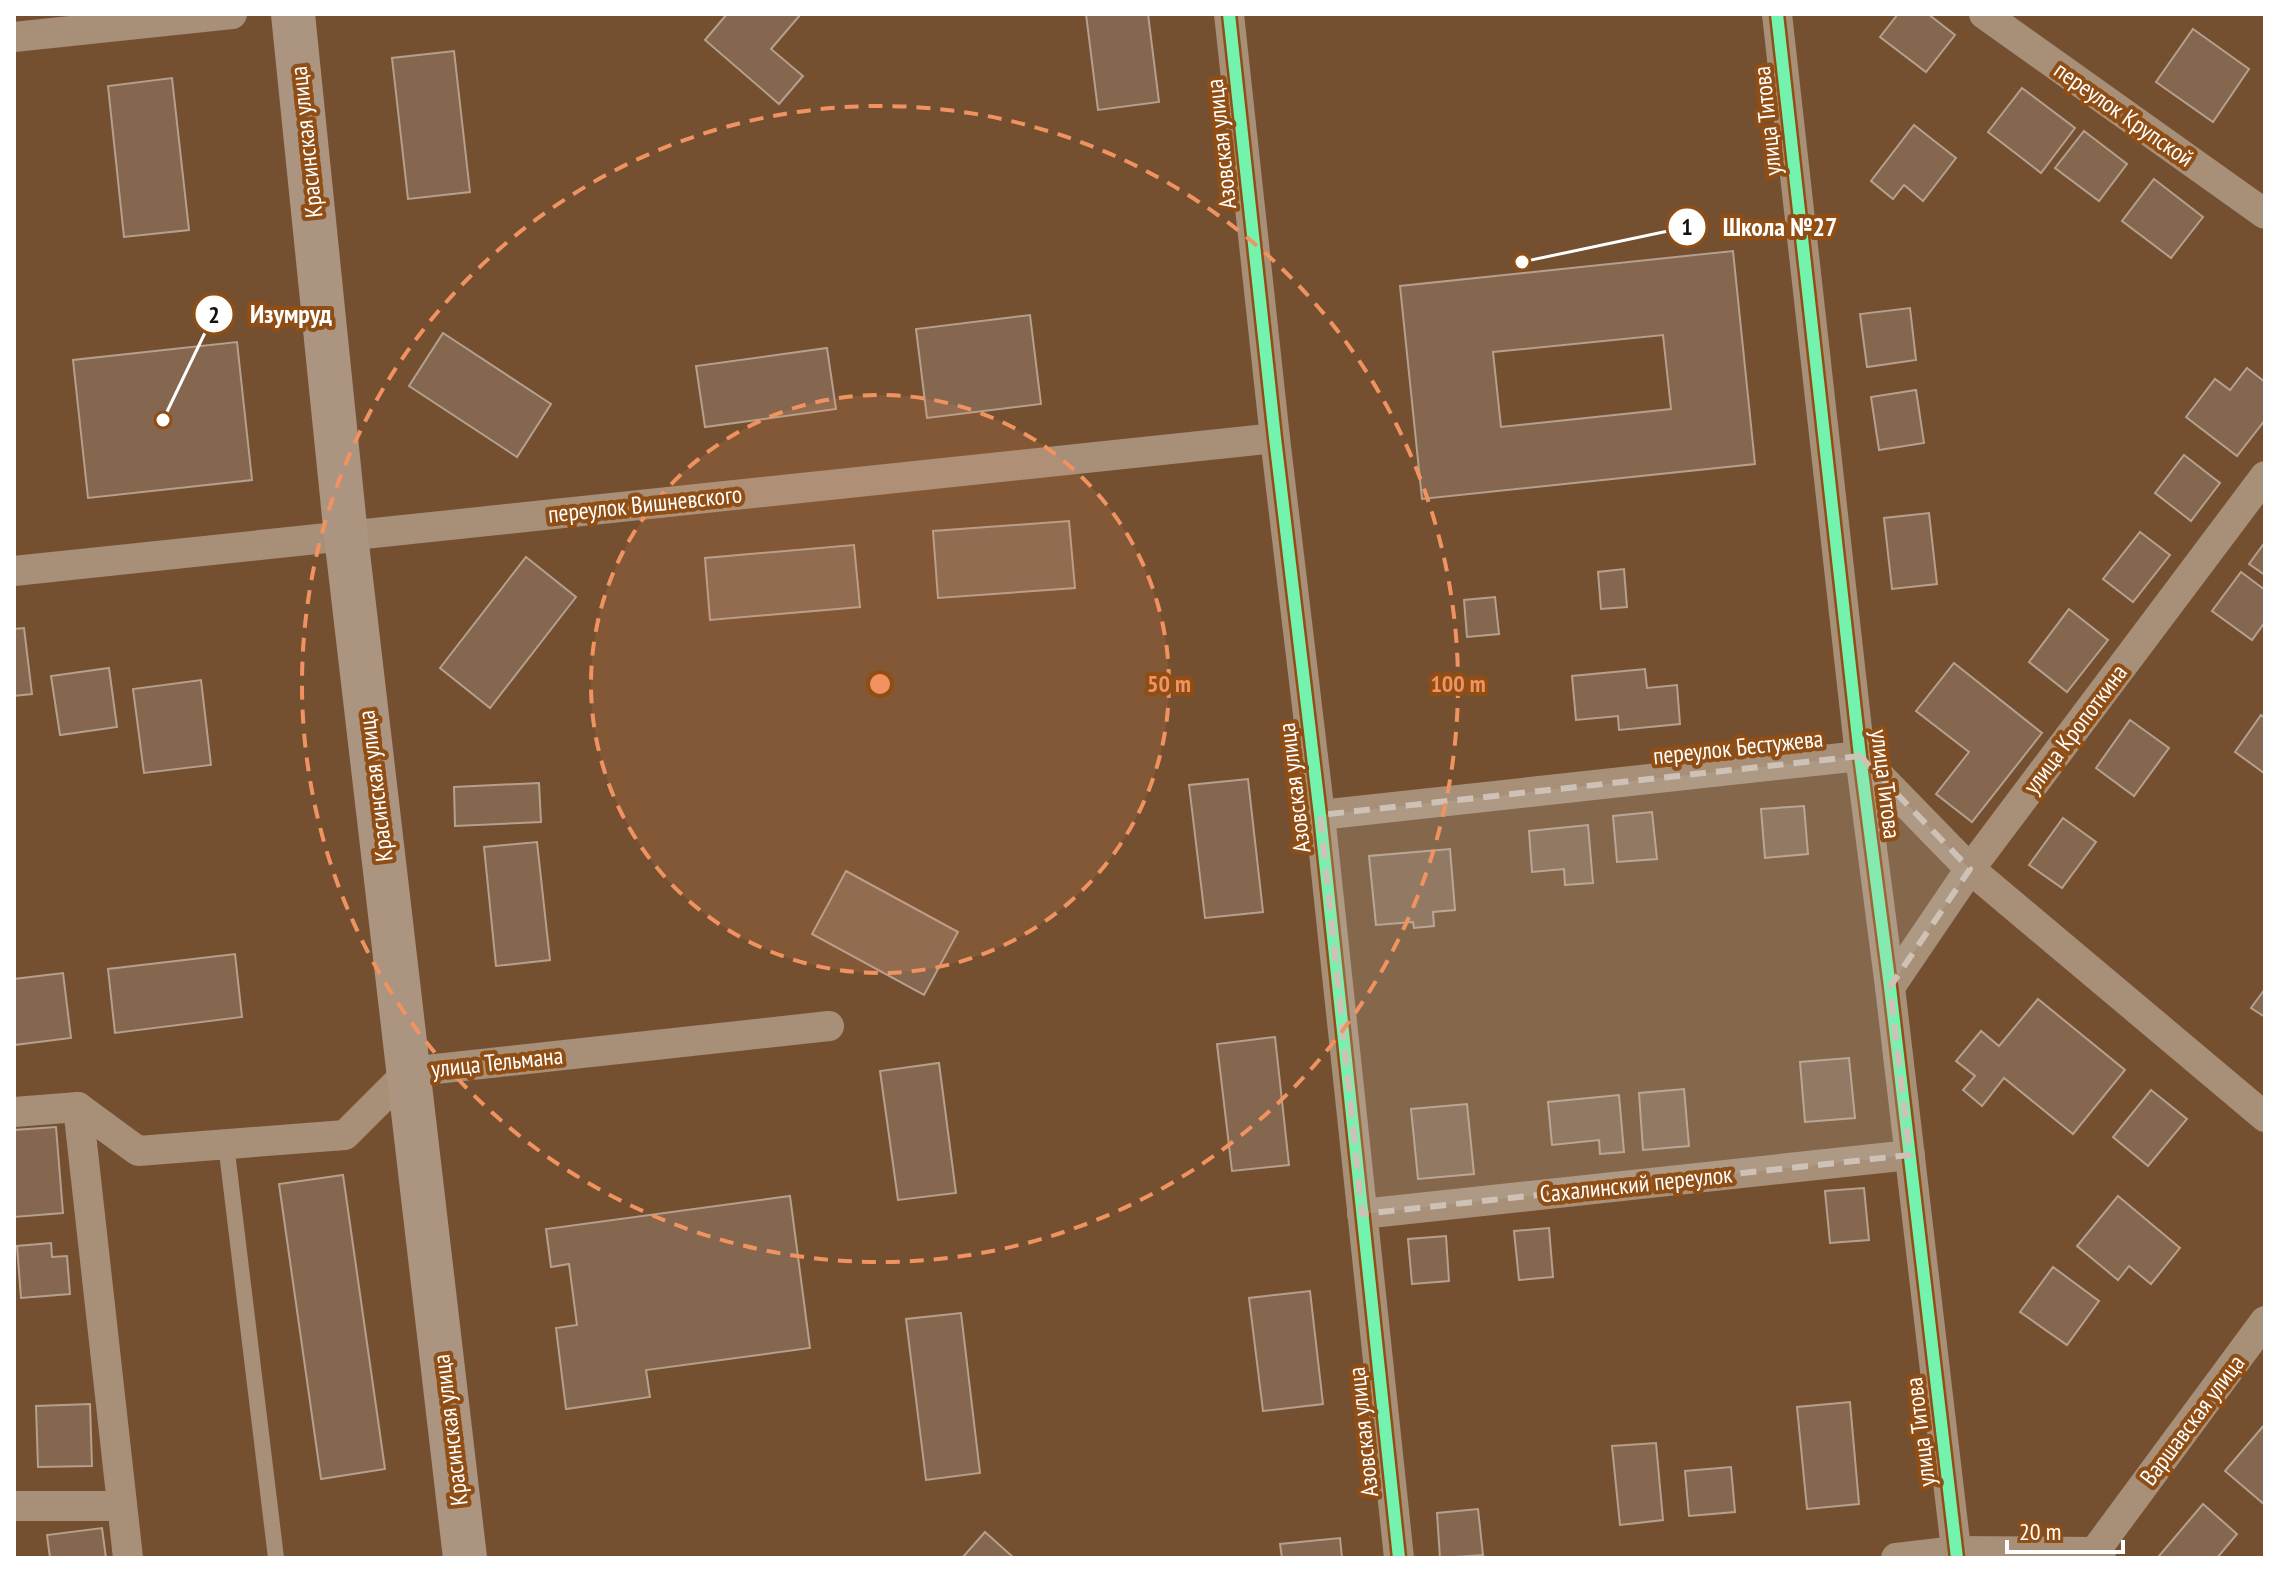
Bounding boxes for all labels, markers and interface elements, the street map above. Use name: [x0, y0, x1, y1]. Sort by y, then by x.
street label: переулок Крупской: [2048, 54, 2200, 174]
street label: Красинская улица: [283, 65, 329, 219]
street label: улица Титова: [1746, 65, 1788, 177]
street label: Азовская улица: [1199, 77, 1243, 211]
callout: Школа №27: [1667, 202, 1853, 252]
text: Школа №27: [1723, 210, 1837, 243]
text: 1: [1681, 211, 1693, 242]
callout: Изумруд: [194, 289, 348, 339]
text: Изумруд: [250, 297, 333, 330]
text: 2: [208, 299, 220, 330]
street label: переулок Вишневского: [547, 478, 743, 530]
street label: улица Кропоткина: [2016, 658, 2134, 800]
text: 50 m: [1147, 668, 1191, 699]
text: 100 m: [1430, 668, 1486, 699]
centre of rings: [866, 670, 894, 698]
street label: Красинская улица: [350, 709, 400, 863]
street label: Азовская улица: [1271, 721, 1317, 855]
street label: переулок Бестужева: [1651, 723, 1825, 771]
street label: улица Титова: [1864, 728, 1908, 840]
street label: улица Тельмана: [430, 1040, 564, 1084]
street label: Сахалинский переулок: [1538, 1158, 1734, 1210]
street label: Варшавская улица: [2133, 1348, 2251, 1492]
street label: Красинская улица: [425, 1353, 475, 1507]
street label: Азовская улица: [1341, 1365, 1385, 1499]
street label: улица Титова: [1898, 1376, 1942, 1488]
scale bar: [2007, 1504, 2123, 1554]
text: 20 m: [2019, 1516, 2061, 1547]

